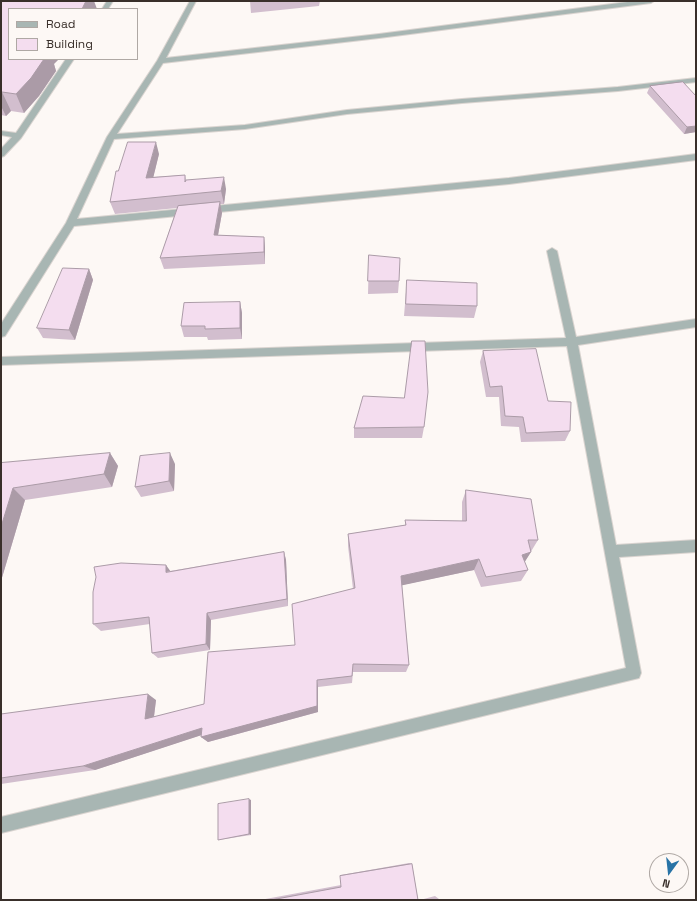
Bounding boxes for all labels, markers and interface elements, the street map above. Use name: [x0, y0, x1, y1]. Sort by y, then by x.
legend: [8, 8, 138, 60]
text: Road: [46, 16, 75, 32]
text: Building: [46, 36, 93, 52]
north arrow: [649, 853, 689, 893]
text: N: [661, 876, 672, 891]

